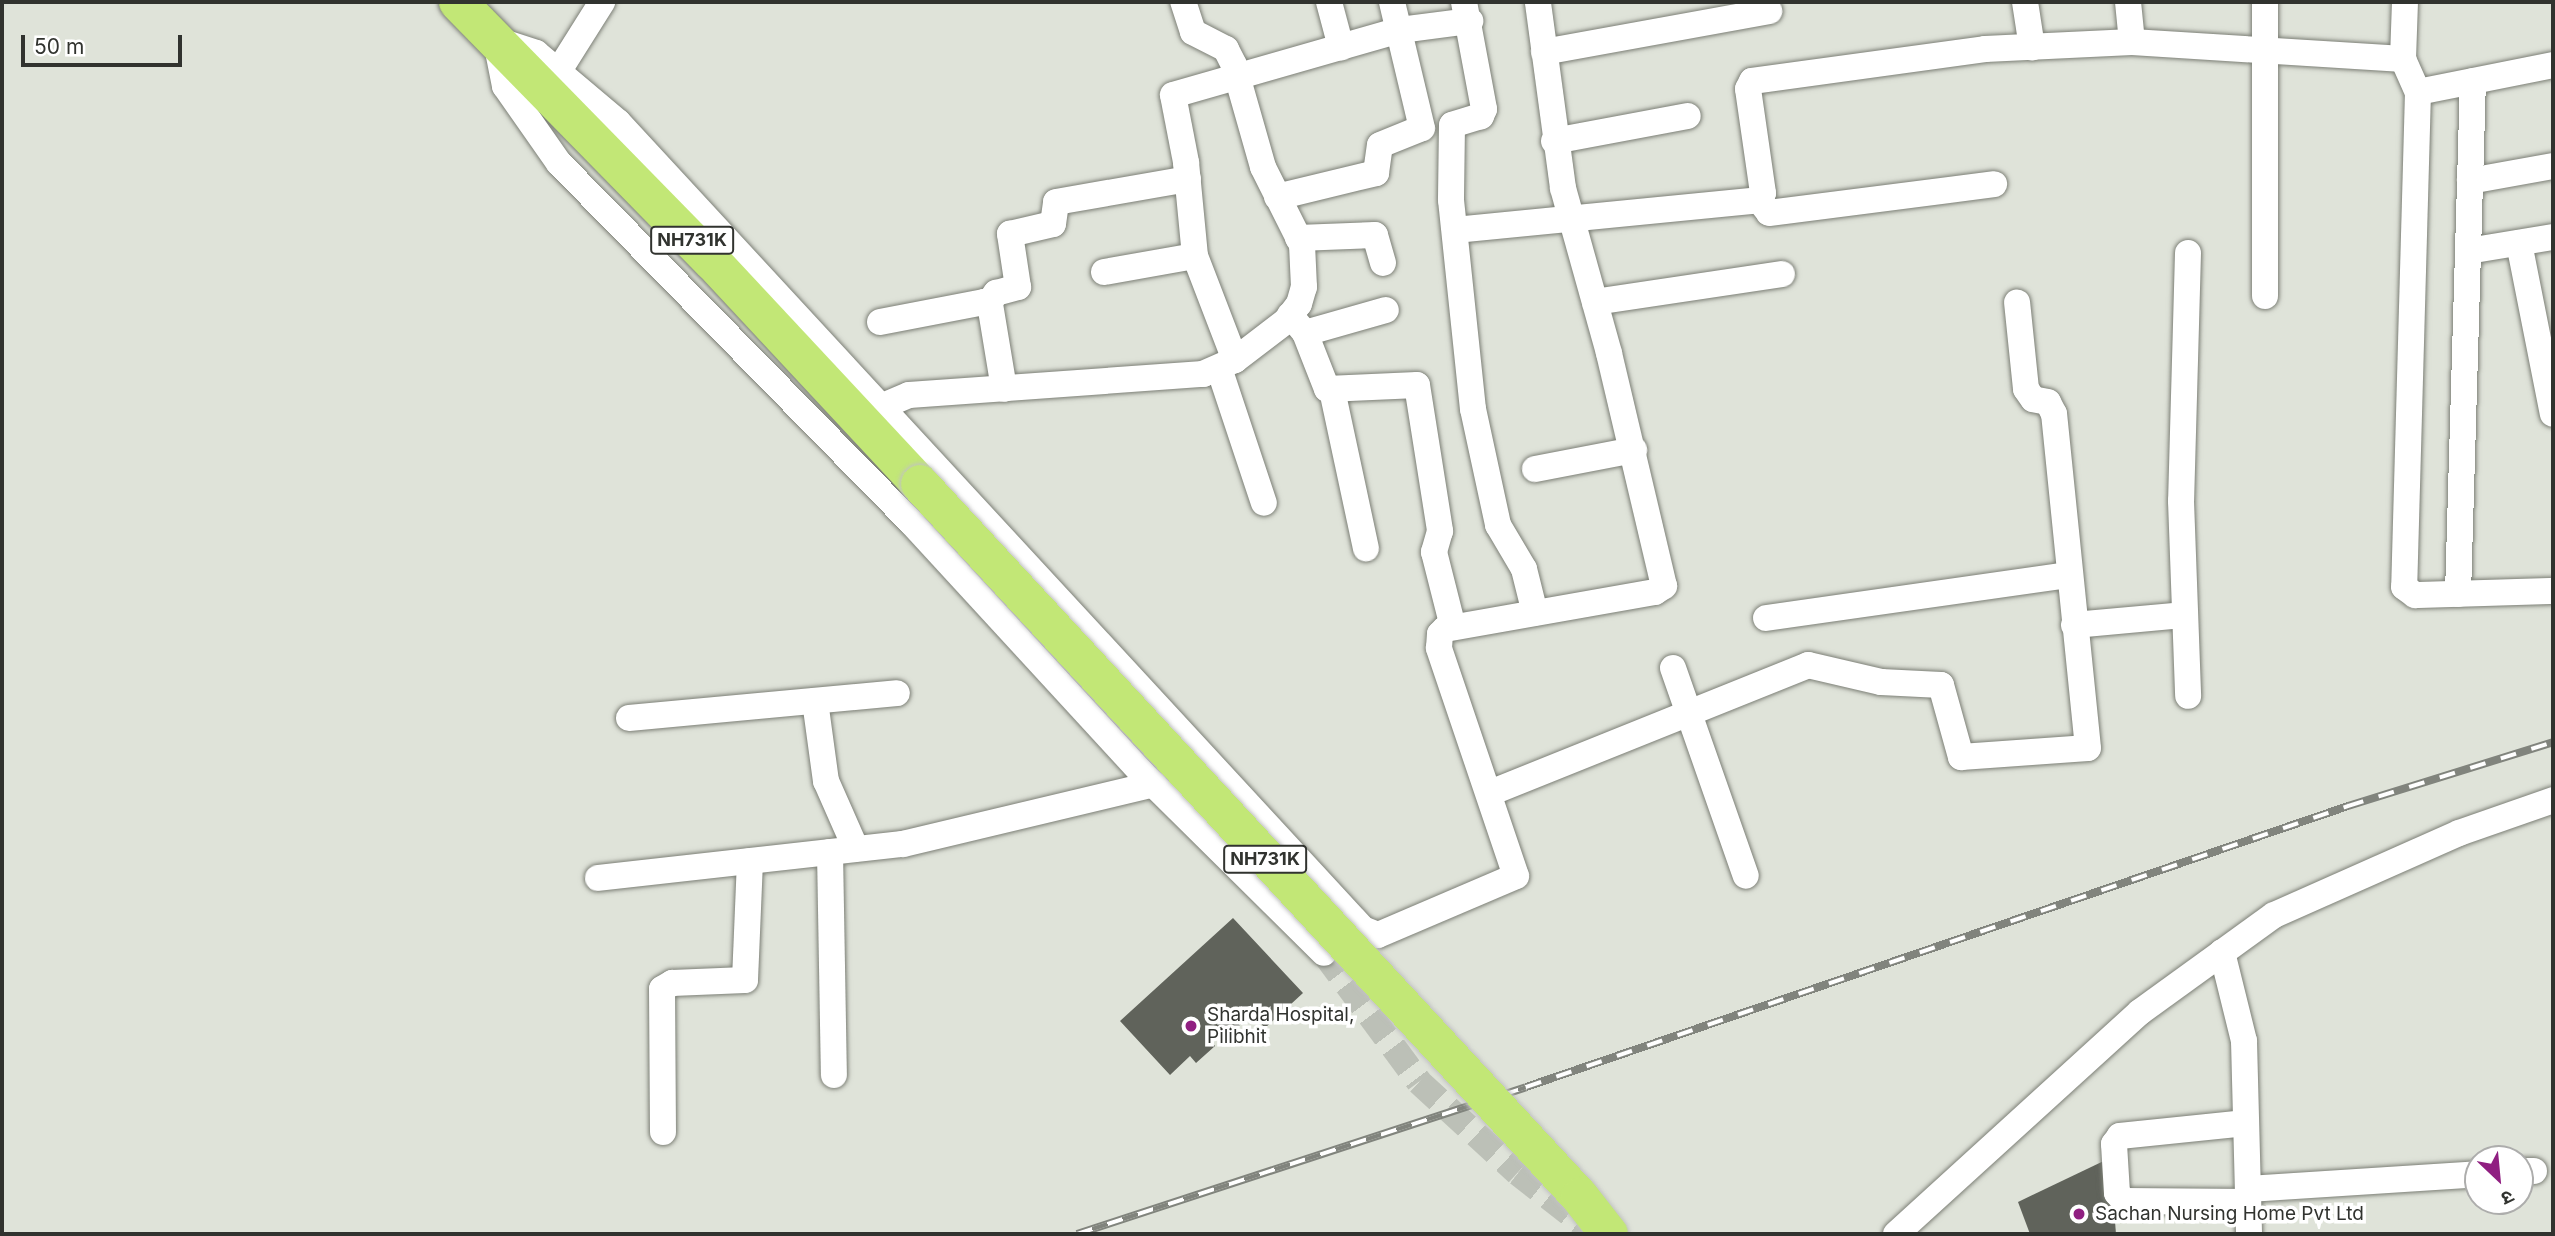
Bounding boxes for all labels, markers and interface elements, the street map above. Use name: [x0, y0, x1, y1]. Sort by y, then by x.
scale bar: [24, 21, 186, 65]
text: 50 m: [34, 34, 84, 59]
road number: NH731K: [650, 226, 734, 254]
road number: NH731K: [1223, 844, 1307, 874]
place label: Sharda Hospital, Pilibhit: [1207, 1004, 1354, 1048]
marker: Sharda Hospital, Pilibhit: [1181, 1016, 1201, 1036]
north arrow: [2464, 1145, 2534, 1215]
text: उ: [2498, 1185, 2518, 1210]
place label: Sachan Nursing Home Pvt Ltd: [2095, 1203, 2364, 1225]
marker: Sachan Nursing Home Pvt Ltd: [2069, 1204, 2089, 1224]

